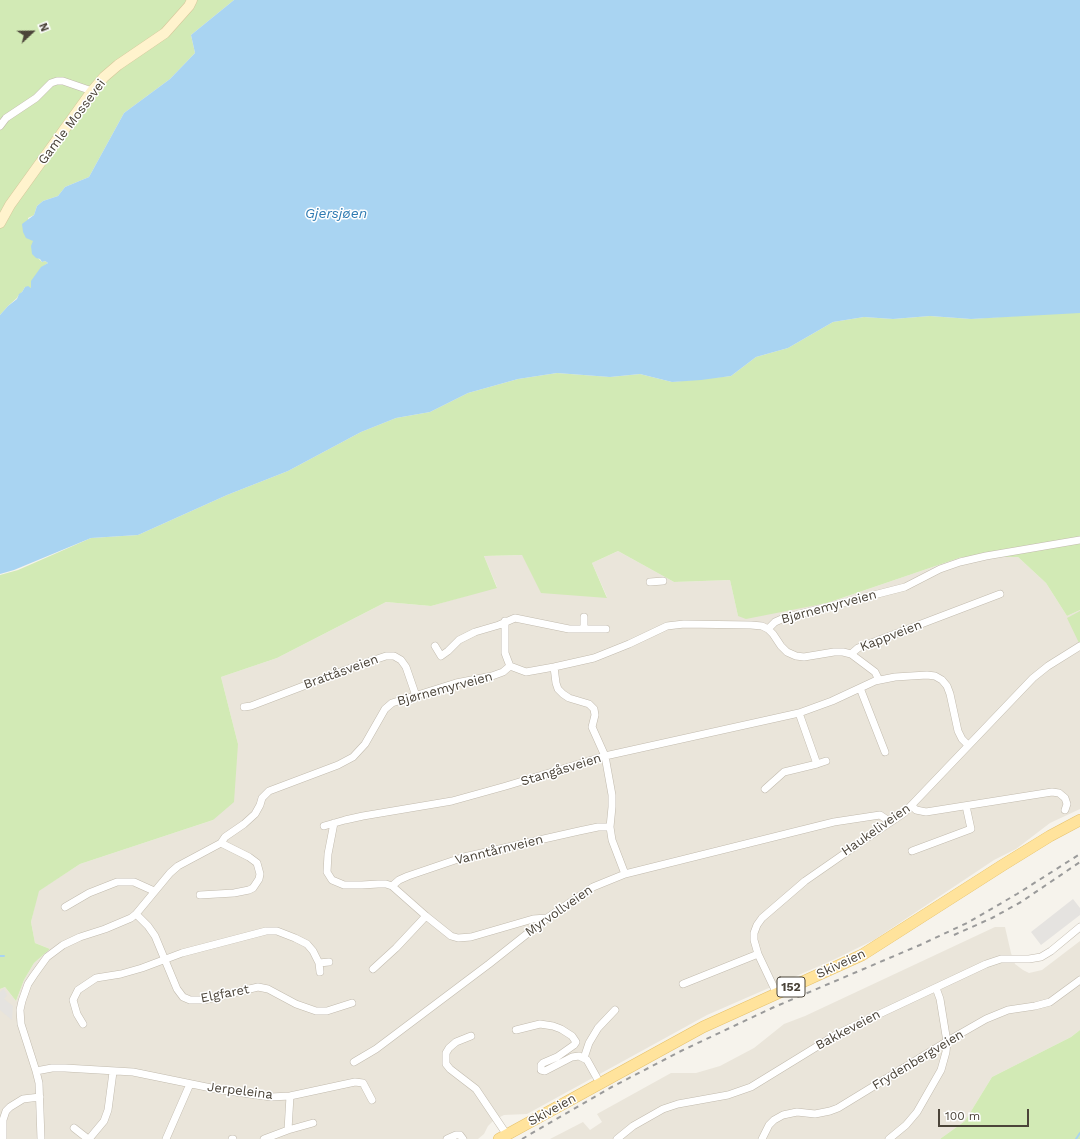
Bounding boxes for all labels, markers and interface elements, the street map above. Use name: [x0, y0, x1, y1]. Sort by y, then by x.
north arrow: [12, 12, 52, 52]
text: N: [36, 21, 51, 34]
street label: Gamle Mossevei: [35, 76, 109, 168]
water label: Gjersjøen: [305, 206, 367, 222]
street label: Bjørnemyrveien: [780, 587, 878, 627]
street label: Kappveien: [858, 617, 924, 655]
street label: Brattåsveien: [302, 651, 380, 693]
street label: Bjørnemyrveien: [396, 669, 494, 709]
street label: Stangåsveien: [519, 750, 603, 790]
street label: Haukeliveien: [839, 801, 913, 859]
street label: Vanntårnveien: [453, 832, 545, 868]
street label: Myrvollveien: [522, 882, 596, 940]
street label: Skiveien: [814, 946, 868, 982]
road number: 152: [777, 977, 805, 997]
street label: Elgfaret: [199, 982, 251, 1006]
street label: Bakkeveien: [813, 1006, 883, 1054]
street label: Frydenbergveien: [869, 1027, 967, 1093]
street label: Jerpeleina: [206, 1079, 274, 1103]
street label: Skiveien: [525, 1090, 579, 1130]
scale bar: [940, 1101, 1031, 1127]
text: 100 m: [945, 1109, 980, 1123]

